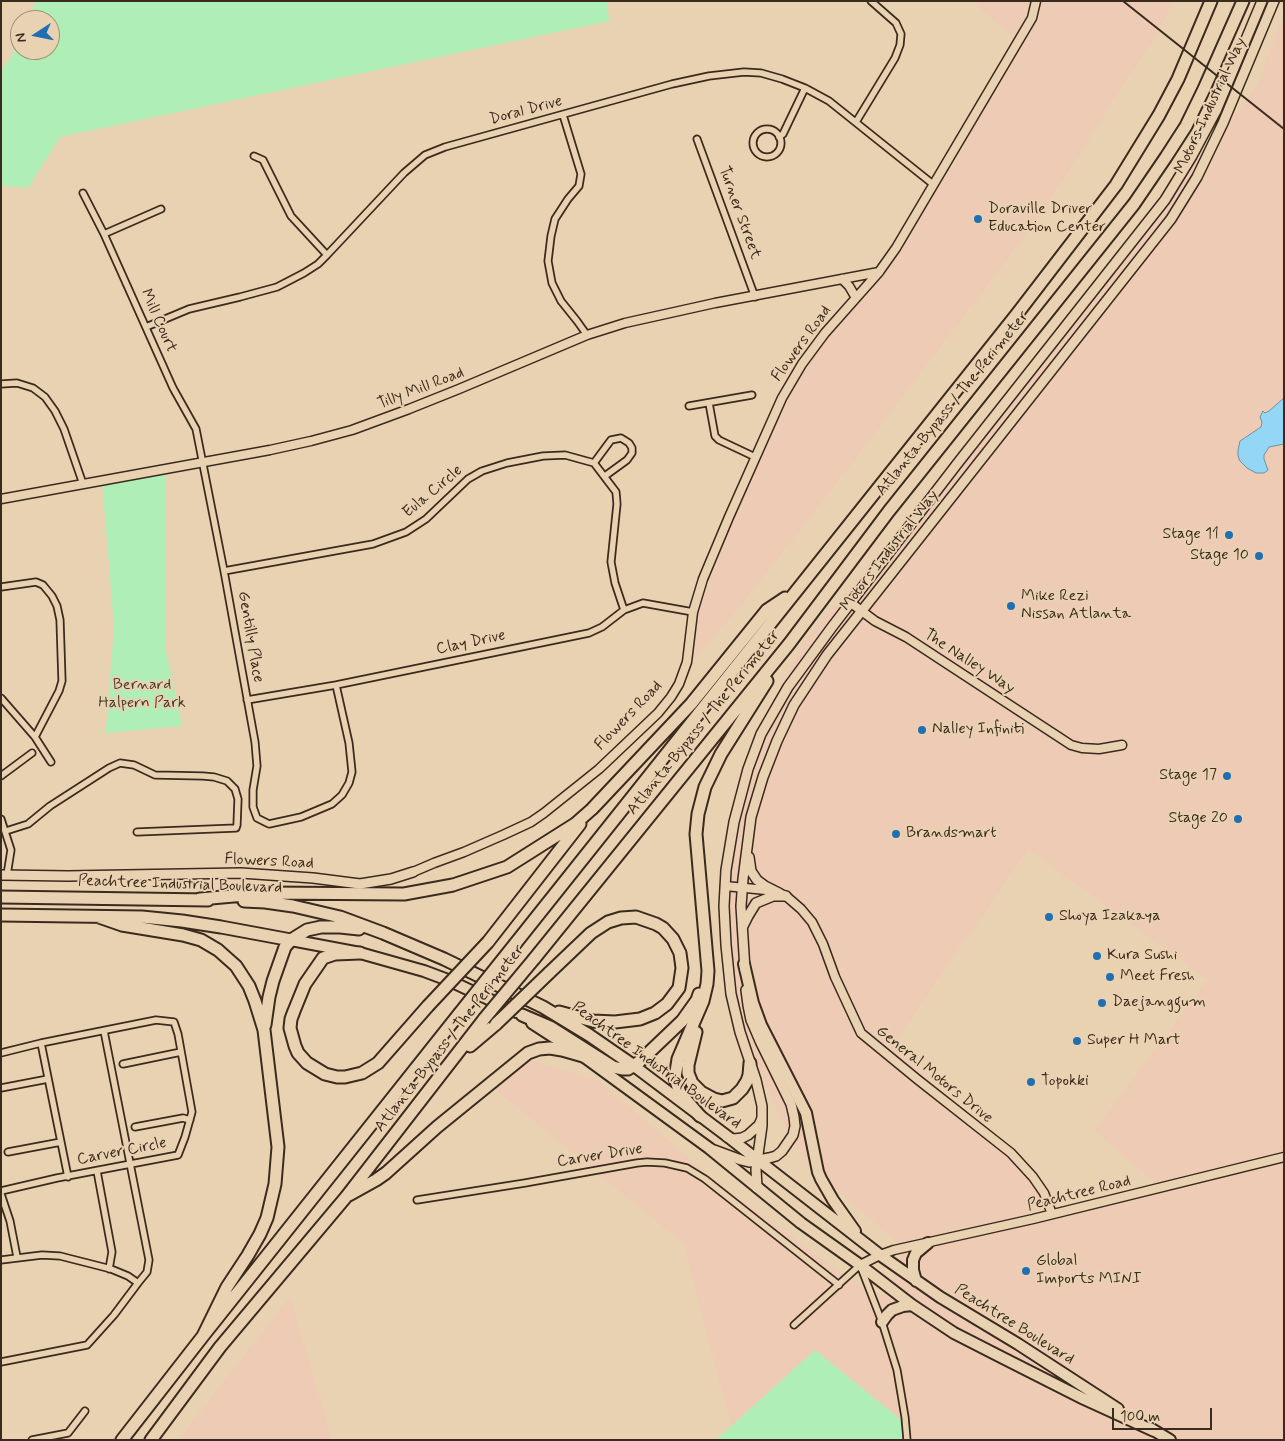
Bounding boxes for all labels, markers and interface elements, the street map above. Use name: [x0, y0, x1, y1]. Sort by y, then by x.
north arrow: [10, 10, 60, 60]
text: N: [12, 31, 31, 44]
street label: Motors Industrial Way: [1171, 35, 1251, 177]
street label: Doral Drive: [488, 92, 564, 130]
street label: Turner Street: [713, 164, 765, 262]
place label: Doraville Driver Education Center: [988, 200, 1106, 238]
marker: Doraville Driver Education Center: [972, 213, 984, 225]
street label: Mill Court: [136, 286, 180, 356]
street label: Flowers Road: [768, 302, 836, 386]
street label: Atlanta Bypass / The Perimeter: [872, 308, 1034, 500]
street label: Tilly Mill Road: [375, 364, 467, 414]
street label: Eula Circle: [399, 461, 467, 523]
street label: Motors Industrial Way: [837, 487, 943, 615]
place label: Stage 11: [1162, 525, 1219, 545]
marker: Stage 11: [1223, 529, 1235, 541]
place label: Stage 10: [1190, 546, 1249, 566]
marker: Stage 10: [1253, 550, 1265, 562]
place label: Mike Rezi Nissan Atlanta: [1021, 587, 1131, 625]
street label: Gentilly Place: [233, 590, 267, 684]
marker: Mike Rezi Nissan Atlanta: [1005, 600, 1017, 612]
street label: The Nalley Way: [920, 625, 1018, 699]
street label: Clay Drive: [435, 626, 507, 660]
street label: Atlanta Bypass / The Perimeter: [623, 627, 785, 819]
park label: Bernard Halpern Park: [98, 676, 186, 714]
street label: Flowers Road: [591, 677, 667, 755]
place label: Nalley Infiniti: [932, 720, 1024, 740]
marker: Nalley Infiniti: [916, 724, 928, 736]
place label: Stage 17: [1159, 766, 1217, 786]
marker: Stage 17: [1221, 770, 1233, 782]
place label: Stage 20: [1168, 809, 1228, 829]
marker: Stage 20: [1232, 813, 1244, 825]
place label: Brandsmart: [906, 824, 996, 844]
marker: Brandsmart: [890, 828, 902, 840]
street label: Flowers Road: [224, 850, 314, 874]
street label: Peachtree Industrial Boulevard: [77, 872, 283, 898]
place label: Shoya Izakaya: [1059, 907, 1160, 927]
marker: Shoya Izakaya: [1043, 911, 1055, 923]
street label: Atlanta Bypass / The Perimeter: [371, 942, 529, 1136]
place label: Kura Sushi: [1107, 946, 1177, 966]
marker: Kura Sushi: [1091, 950, 1103, 962]
place label: Meet Fresh: [1120, 967, 1195, 987]
marker: Meet Fresh: [1104, 971, 1116, 983]
place label: Daejanggum: [1112, 993, 1206, 1013]
marker: Daejanggum: [1096, 997, 1108, 1009]
street label: Peachtree Industrial Boulevard: [568, 998, 744, 1134]
street label: General Motors Drive: [872, 1022, 996, 1128]
place label: Super H Mart: [1087, 1031, 1180, 1051]
marker: Super H Mart: [1071, 1035, 1083, 1047]
place label: Topokki: [1041, 1072, 1089, 1092]
marker: Topokki: [1025, 1076, 1037, 1088]
street label: Carver Circle: [76, 1134, 168, 1170]
street label: Carver Drive: [556, 1140, 644, 1172]
street label: Peachtree Road: [1025, 1172, 1133, 1216]
place label: Global Imports MINI: [1036, 1252, 1141, 1290]
marker: Global Imports MINI: [1020, 1265, 1032, 1277]
street label: Peachtree Boulevard: [951, 1280, 1077, 1370]
scale bar: [1115, 1398, 1215, 1430]
text: 100 m: [1120, 1407, 1160, 1427]

